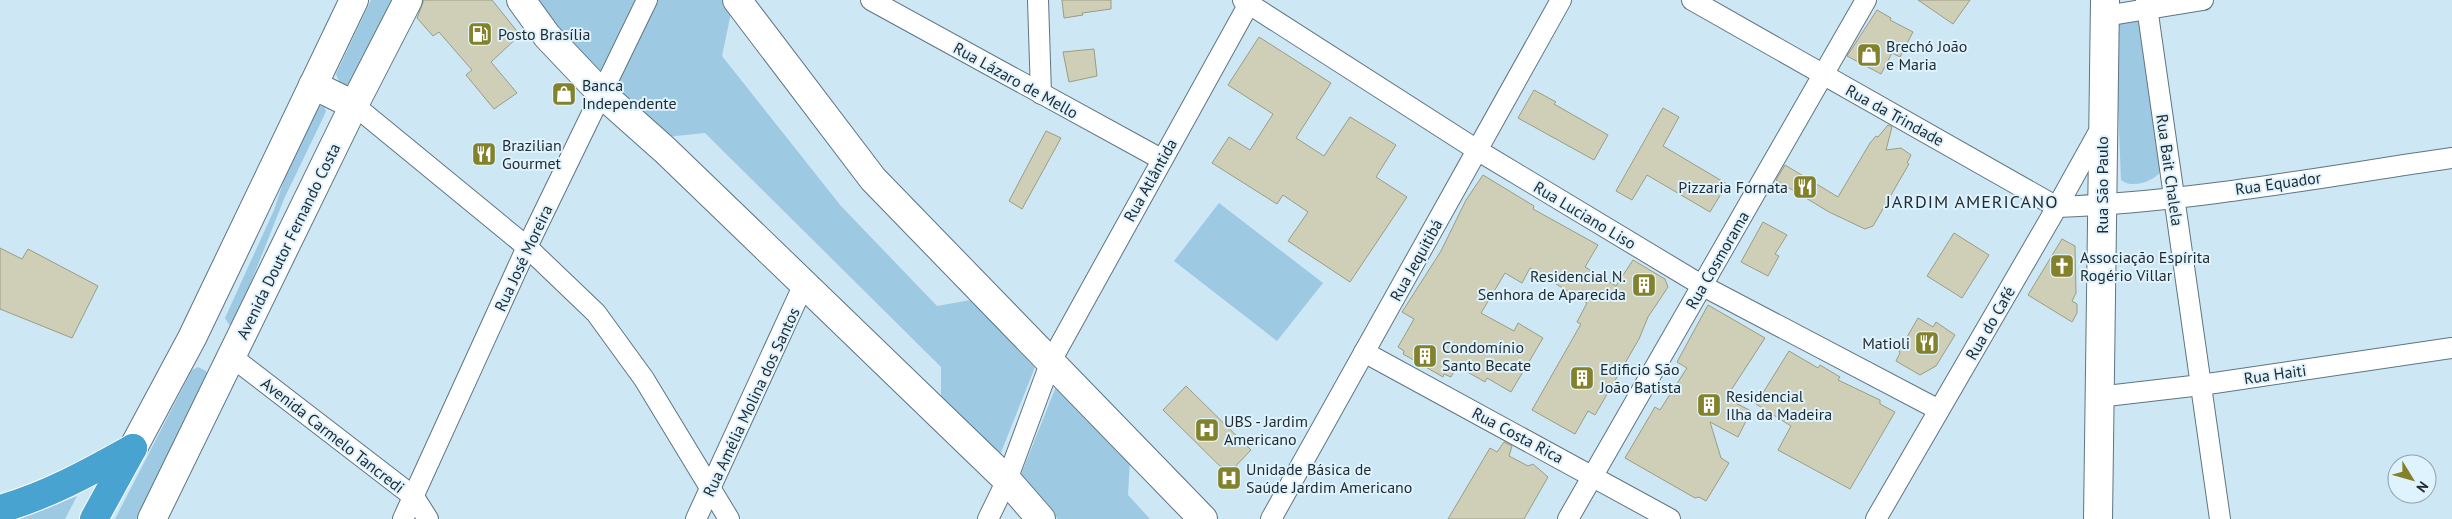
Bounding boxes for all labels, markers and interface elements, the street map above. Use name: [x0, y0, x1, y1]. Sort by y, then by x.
fuel station icon: Posto Brasília: [467, 21, 493, 47]
place label: Posto Brasília: [498, 24, 590, 44]
place label: Brechó João e Maria: [1886, 36, 1967, 74]
street label: Rua Lázaro de Mello: [950, 37, 1082, 123]
shop icon: Brechó João e Maria: [1856, 42, 1882, 68]
place label: Banca Independente: [582, 75, 677, 113]
street label: Rua da Trindade: [1842, 80, 1948, 150]
shop icon: Banca Independente: [551, 81, 577, 107]
street label: Rua Bait Chalela: [2152, 113, 2188, 227]
place label: Brazilian Gourmet: [502, 135, 562, 173]
street label: Rua Atlântida: [1119, 135, 1181, 225]
street label: Rua São Paulo: [2092, 136, 2112, 234]
street label: Avenida Doutor Fernando Costa: [232, 140, 344, 342]
restaurant icon: Brazilian Gourmet: [471, 141, 497, 167]
street label: Rua Equador: [2234, 167, 2323, 199]
restaurant icon: Pizzaria Fornata: [1792, 174, 1818, 200]
street label: Rua Luciano Liso: [1530, 177, 1640, 253]
place label: Pizzaria Fornata: [1678, 177, 1788, 197]
district label: JARDIM AMERICANO: [1884, 190, 2059, 213]
street label: Rua José Moreira: [490, 202, 556, 314]
street label: Rua Cosmorama: [1681, 207, 1753, 313]
street label: Rua Jequitibá: [1385, 216, 1447, 304]
place label: Associação Espírita Rogério Villar: [2080, 247, 2210, 285]
church icon: Associação Espírita Rogério Villar: [2049, 253, 2075, 279]
place label: Residencial N. Senhora de Aparecida: [1478, 266, 1626, 304]
building icon: Residencial N. Senhora de Aparecida: [1631, 272, 1657, 298]
street label: Rua do Café: [1961, 283, 2019, 363]
street label: Rua Amélia Molina dos Santos: [698, 304, 804, 500]
restaurant icon: Matioli: [1914, 330, 1940, 356]
place label: Matioli: [1862, 333, 1910, 353]
place label: Condomínio Santo Becate: [1442, 337, 1531, 375]
building icon: Condomínio Santo Becate: [1412, 343, 1438, 369]
place label: Edificio São João Batista: [1599, 359, 1681, 397]
street label: Rua Haiti: [2242, 360, 2308, 388]
building icon: Edificio São João Batista: [1569, 365, 1595, 391]
street label: Avenida Carmelo Tancredi: [257, 373, 409, 497]
place label: Residencial Ilha da Madeira: [1726, 386, 1832, 424]
building icon: Residencial Ilha da Madeira: [1696, 392, 1722, 418]
street label: Rua Costa Rica: [1469, 403, 1567, 467]
place label: UBS - Jardim Americano: [1224, 411, 1308, 449]
hospital icon: UBS - Jardim Americano: [1194, 417, 1220, 443]
north arrow: [2387, 454, 2437, 504]
place label: Unidade Básica de Saúde Jardim Americano: [1246, 459, 1412, 497]
hospital icon: Unidade Básica de Saúde Jardim Americano: [1216, 465, 1242, 491]
text: N: [2412, 478, 2432, 496]

